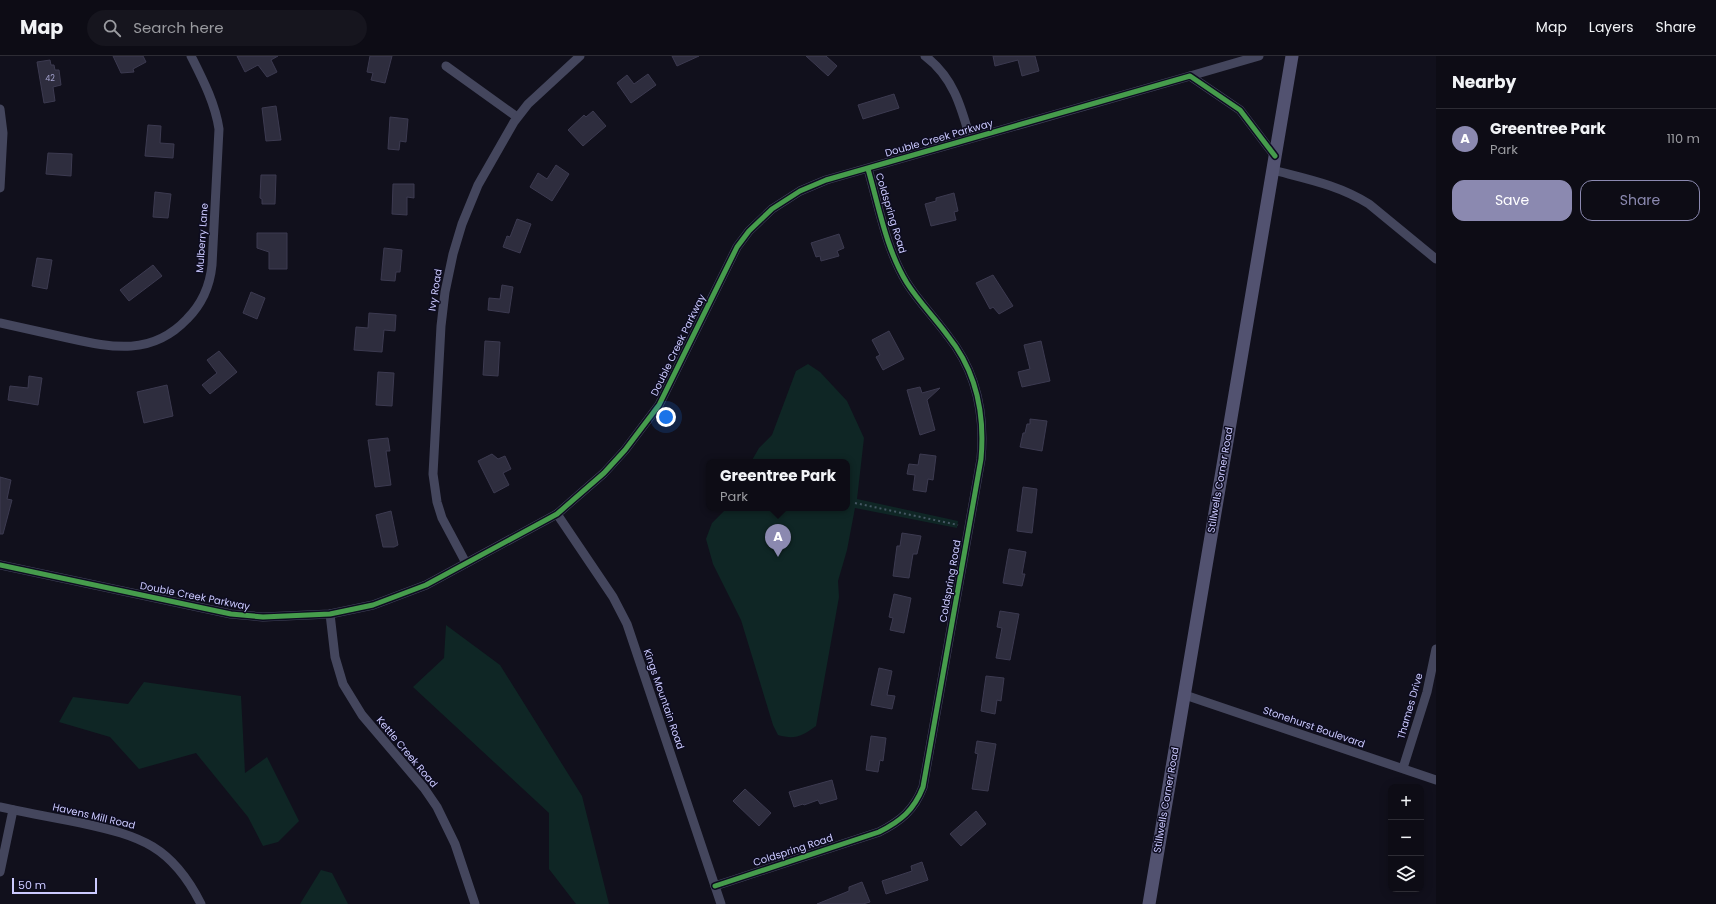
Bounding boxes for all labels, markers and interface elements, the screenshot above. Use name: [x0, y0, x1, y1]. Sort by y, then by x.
search box: [87, 10, 367, 46]
text: Map: [20, 14, 63, 41]
icon: search: [101, 17, 123, 39]
text: Search here: [133, 17, 224, 38]
text: Map: [1536, 17, 1567, 37]
text: Layers: [1589, 17, 1633, 37]
text: Share: [1655, 17, 1696, 37]
text: Nearby: [1452, 70, 1516, 94]
house number: 42: [45, 73, 55, 84]
street label: Double Creek Parkway: [883, 115, 995, 161]
text: Greentree Park: [1490, 118, 1606, 139]
text: A: [1460, 129, 1470, 148]
text: 110 m: [1667, 129, 1700, 148]
text: Park: [1490, 140, 1518, 159]
street label: Coldspring Road: [872, 171, 910, 255]
button: Save: [1452, 180, 1572, 221]
button: Share: [1580, 180, 1700, 221]
street label: Mulberry Lane: [192, 203, 212, 273]
street label: Ivy Road: [424, 268, 446, 312]
street label: Double Creek Parkway: [647, 291, 709, 398]
your location: [656, 407, 676, 427]
street label: Stillwells Corner Road: [1203, 426, 1237, 534]
popup: [706, 459, 850, 511]
text: Greentree Park: [720, 465, 836, 486]
text: Park: [720, 487, 748, 506]
pin: A: [765, 524, 791, 557]
street label: Coldspring Road: [935, 539, 965, 623]
street label: Double Creek Parkway: [139, 578, 252, 614]
street label: Kings Mountain Road: [640, 647, 688, 751]
street label: Thames Drive: [1393, 671, 1427, 741]
street label: Stonehurst Boulevard: [1261, 702, 1367, 752]
street label: Kettle Creek Road: [373, 713, 441, 791]
street label: Stillwells Corner Road: [1149, 746, 1183, 854]
map controls: [1388, 784, 1424, 892]
button: +: [1388, 784, 1424, 820]
street label: Havens Mill Road: [51, 799, 137, 833]
button: −: [1388, 820, 1424, 856]
street label: Coldspring Road: [751, 830, 835, 870]
button: layers: [1388, 856, 1424, 892]
scale bar: [12, 876, 97, 895]
text: 50 m: [18, 877, 46, 893]

